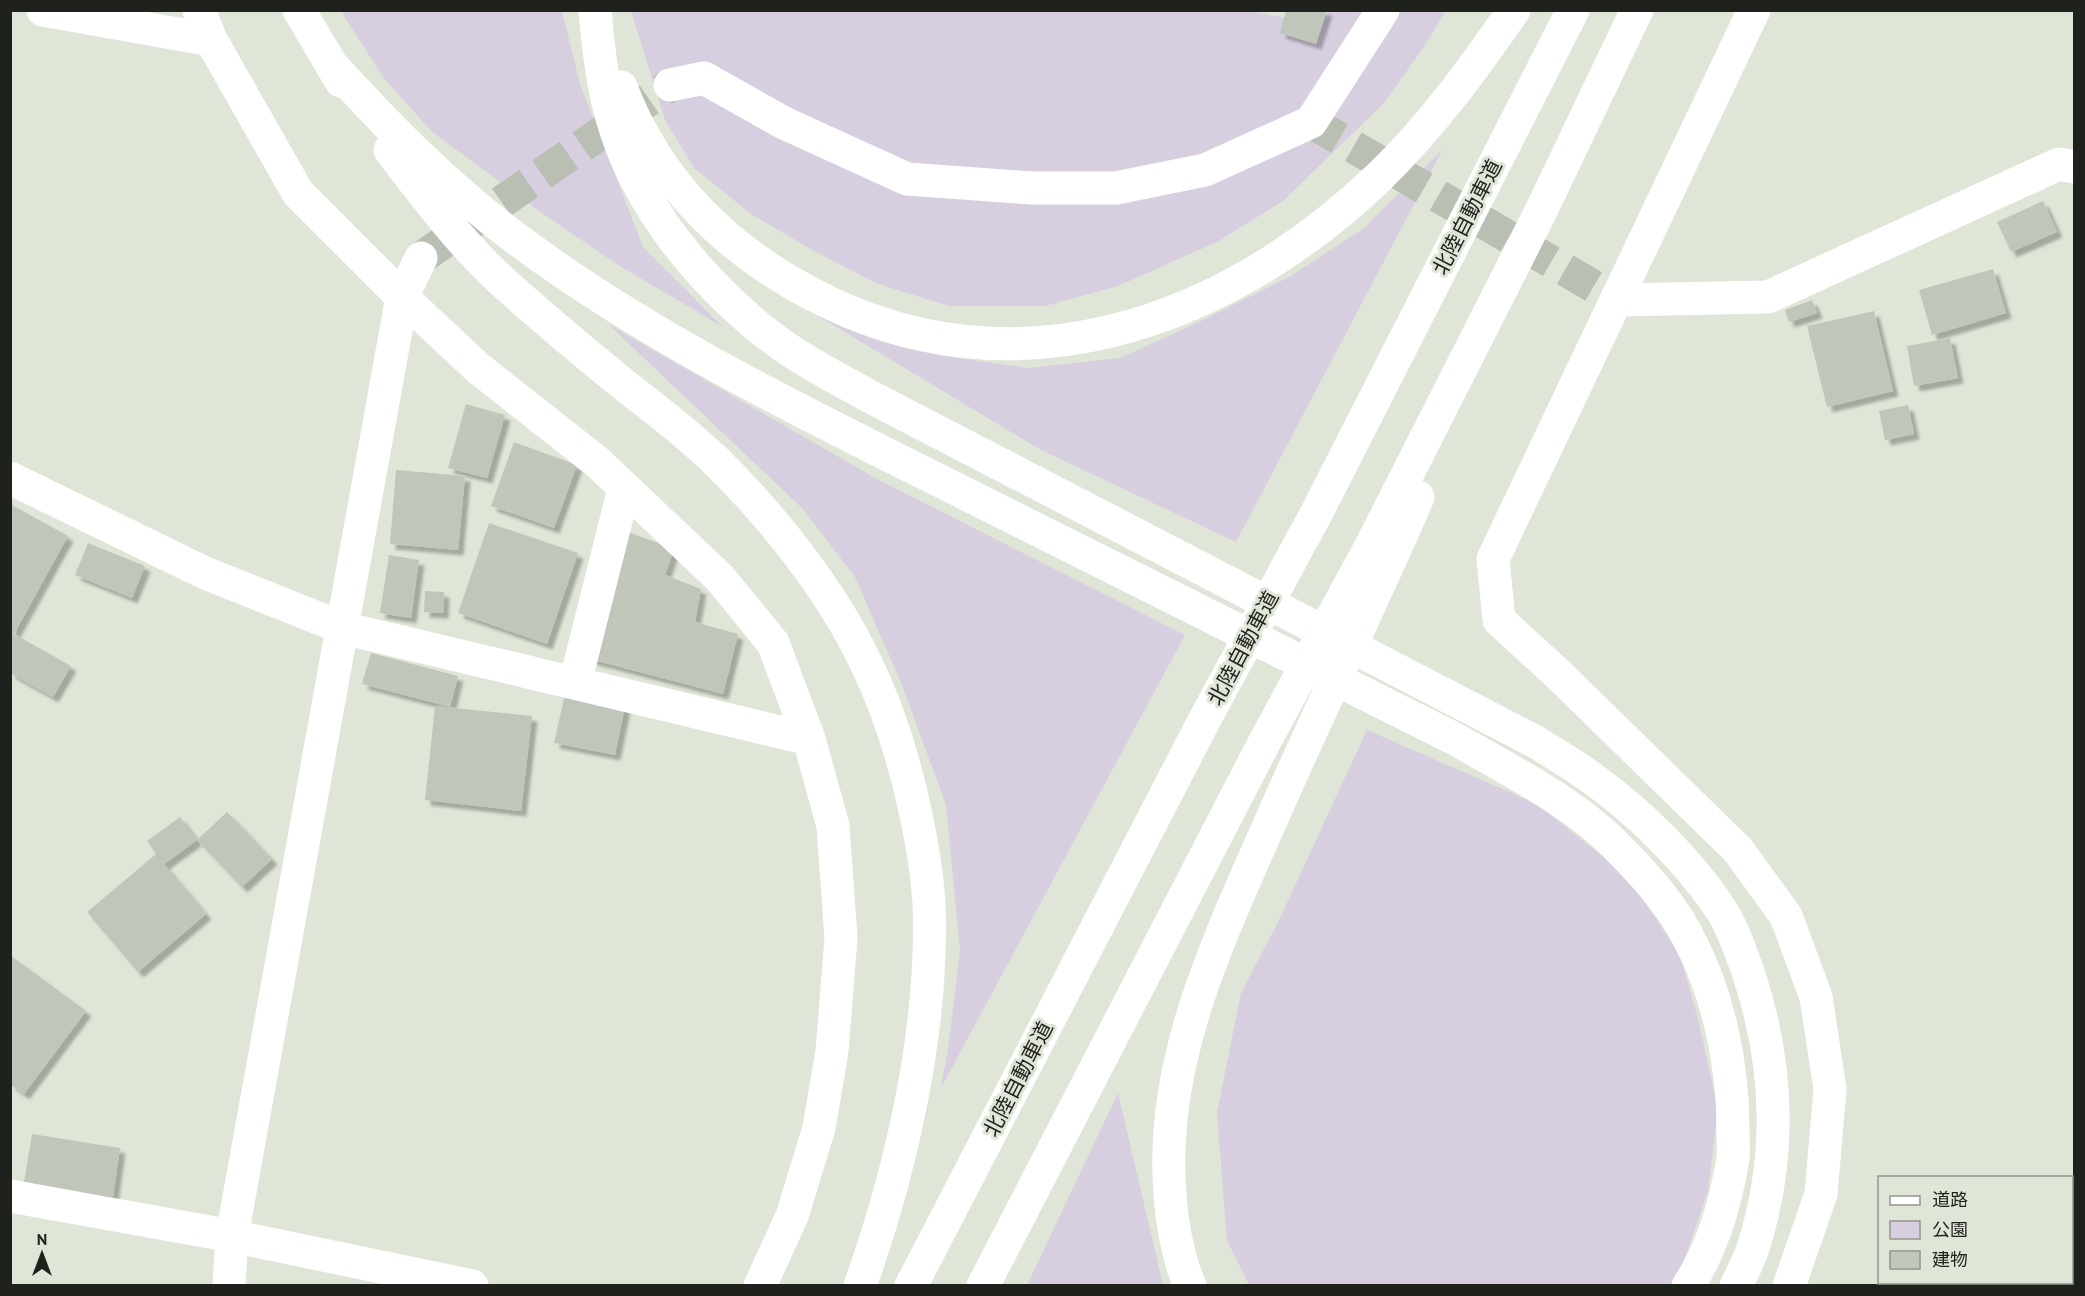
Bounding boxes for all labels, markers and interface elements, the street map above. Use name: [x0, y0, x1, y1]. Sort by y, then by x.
street label: 北陸自動車道: [1426, 155, 1508, 279]
street label: 北陸自動車道: [1202, 586, 1284, 710]
street label: 北陸自動車道: [977, 1017, 1059, 1141]
legend: [1878, 1176, 2073, 1284]
text: 道路: [1932, 1188, 1968, 1211]
text: 公園: [1932, 1218, 1968, 1241]
north arrow: [12, 1224, 72, 1284]
text: N: [37, 1229, 47, 1249]
text: 建物: [1932, 1248, 1968, 1271]

